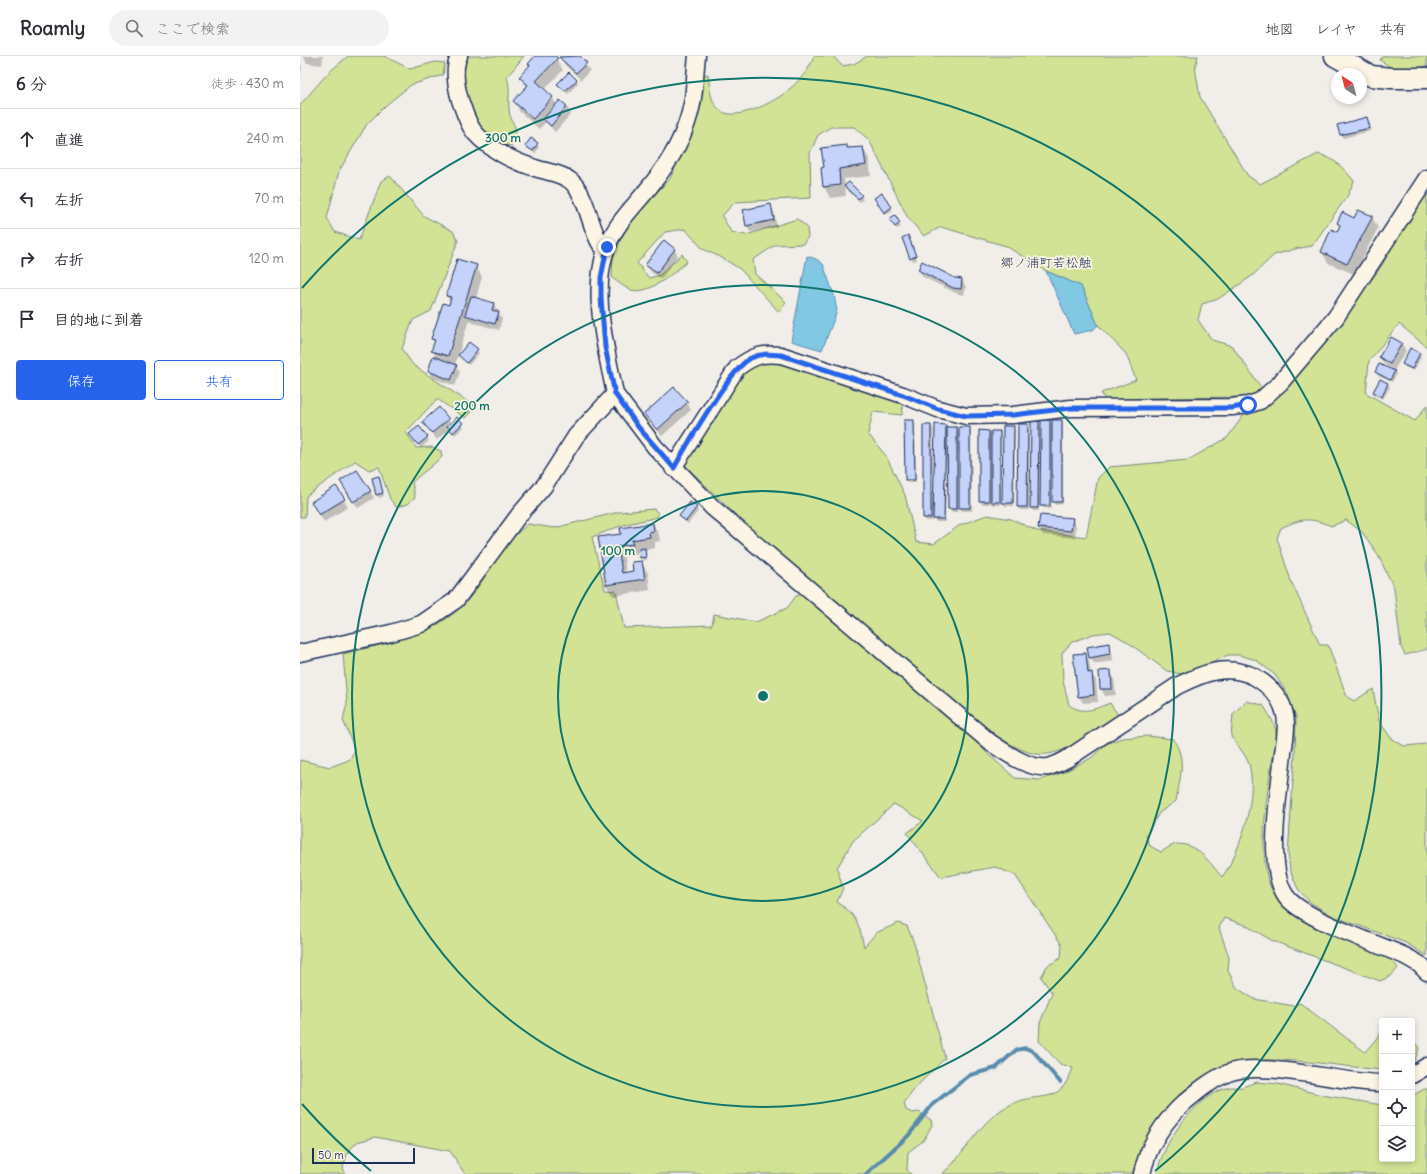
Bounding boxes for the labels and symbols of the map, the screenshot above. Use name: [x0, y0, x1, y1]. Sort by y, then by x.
north arrow: [1331, 68, 1367, 104]
text: 300 m: [485, 130, 521, 145]
route end: [598, 238, 616, 256]
district label: 郷ノ浦町若松触: [1000, 254, 1092, 271]
route start: [1239, 396, 1257, 414]
text: 200 m: [454, 398, 490, 413]
text: 100 m: [601, 543, 635, 558]
centre of rings: [756, 689, 770, 703]
scale bar: [312, 1146, 415, 1165]

